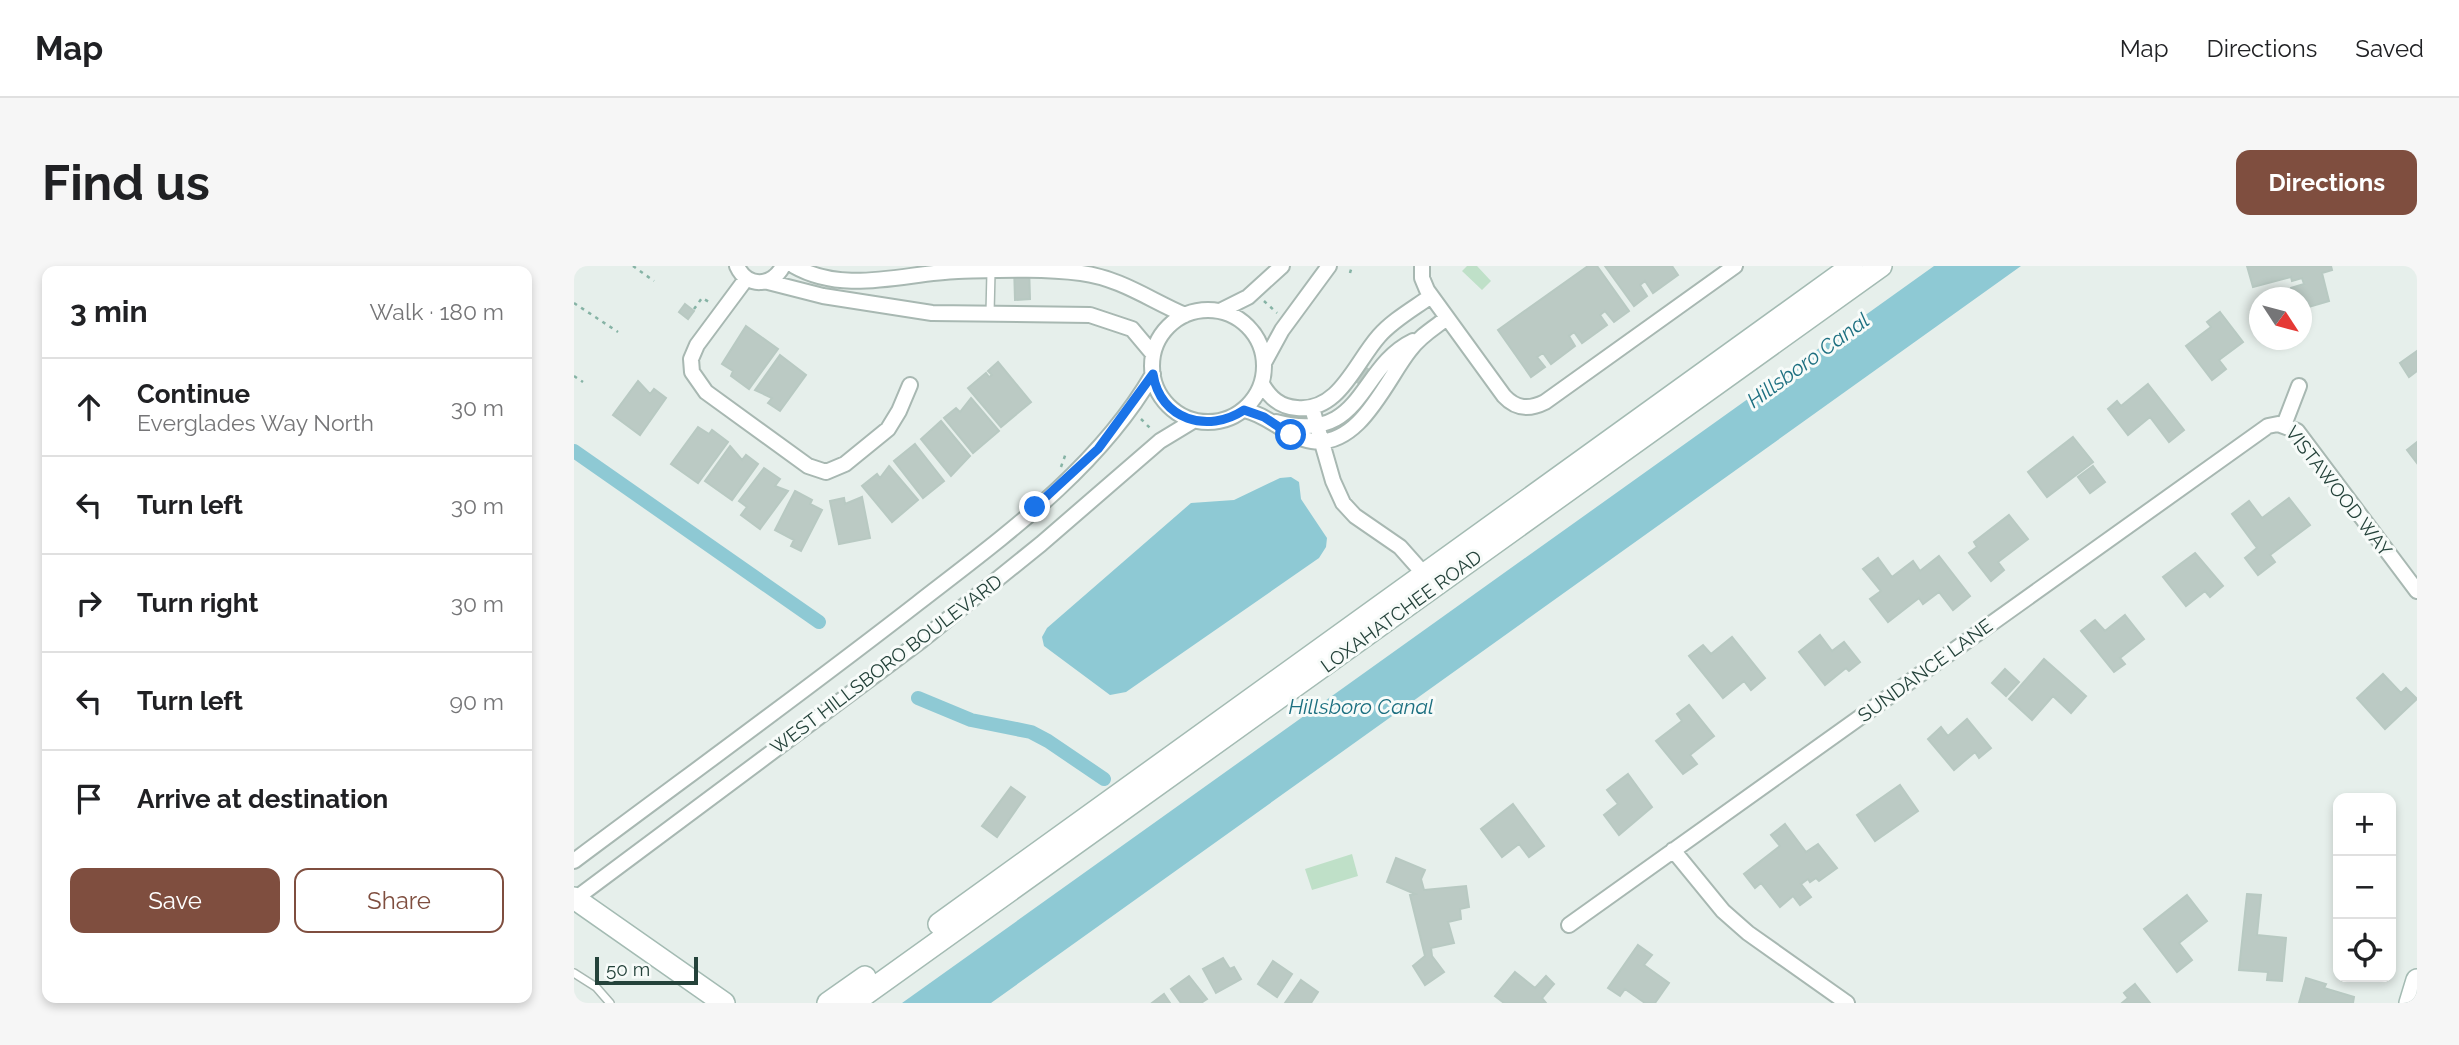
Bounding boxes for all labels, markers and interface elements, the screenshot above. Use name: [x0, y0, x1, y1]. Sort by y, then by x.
text: Map: [35, 29, 103, 68]
text: Map: [2120, 34, 2169, 63]
text: Directions: [2207, 34, 2317, 63]
text: Saved: [2355, 34, 2424, 63]
button: Directions: [2236, 150, 2417, 215]
text: Find us: [42, 154, 210, 211]
north arrow: [2249, 287, 2312, 350]
text: 3 min: [70, 294, 148, 329]
text: Walk · 180 m: [370, 298, 504, 325]
water label: Hillsboro Canal: [1742, 307, 1874, 413]
text: Continue: [137, 379, 250, 409]
icon: ahead: [70, 388, 108, 426]
text: 30 m: [451, 394, 504, 421]
text: Everglades Way North: [137, 409, 374, 436]
route start: [1275, 419, 1306, 450]
street label: VISTAWOOD WAY: [2281, 421, 2397, 561]
icon: left: [70, 486, 108, 524]
text: Turn left: [137, 490, 243, 520]
route end: [1019, 491, 1050, 522]
text: 30 m: [451, 492, 504, 519]
street label: LOXAHATCHEE ROAD: [1316, 545, 1486, 677]
street label: WEST HILLSBORO BOULEVARD: [766, 570, 1006, 758]
icon: right: [70, 584, 108, 622]
text: Turn right: [137, 588, 258, 618]
text: 30 m: [451, 590, 504, 617]
street label: SUNDANCE LANE: [1853, 614, 1997, 726]
icon: left: [70, 682, 108, 720]
text: Turn left: [137, 686, 243, 716]
text: 90 m: [449, 688, 504, 715]
water label: Hillsboro Canal: [1288, 694, 1434, 719]
icon: arrive: [70, 780, 108, 818]
text: Arrive at destination: [137, 784, 388, 814]
map controls: [2333, 793, 2396, 982]
button: +: [2333, 793, 2396, 856]
button: −: [2333, 856, 2396, 919]
button: Save: [70, 868, 280, 933]
button: Share: [294, 868, 504, 933]
button: locate: [2333, 919, 2396, 982]
scale bar: [595, 954, 698, 986]
text: 50 m: [606, 958, 650, 980]

